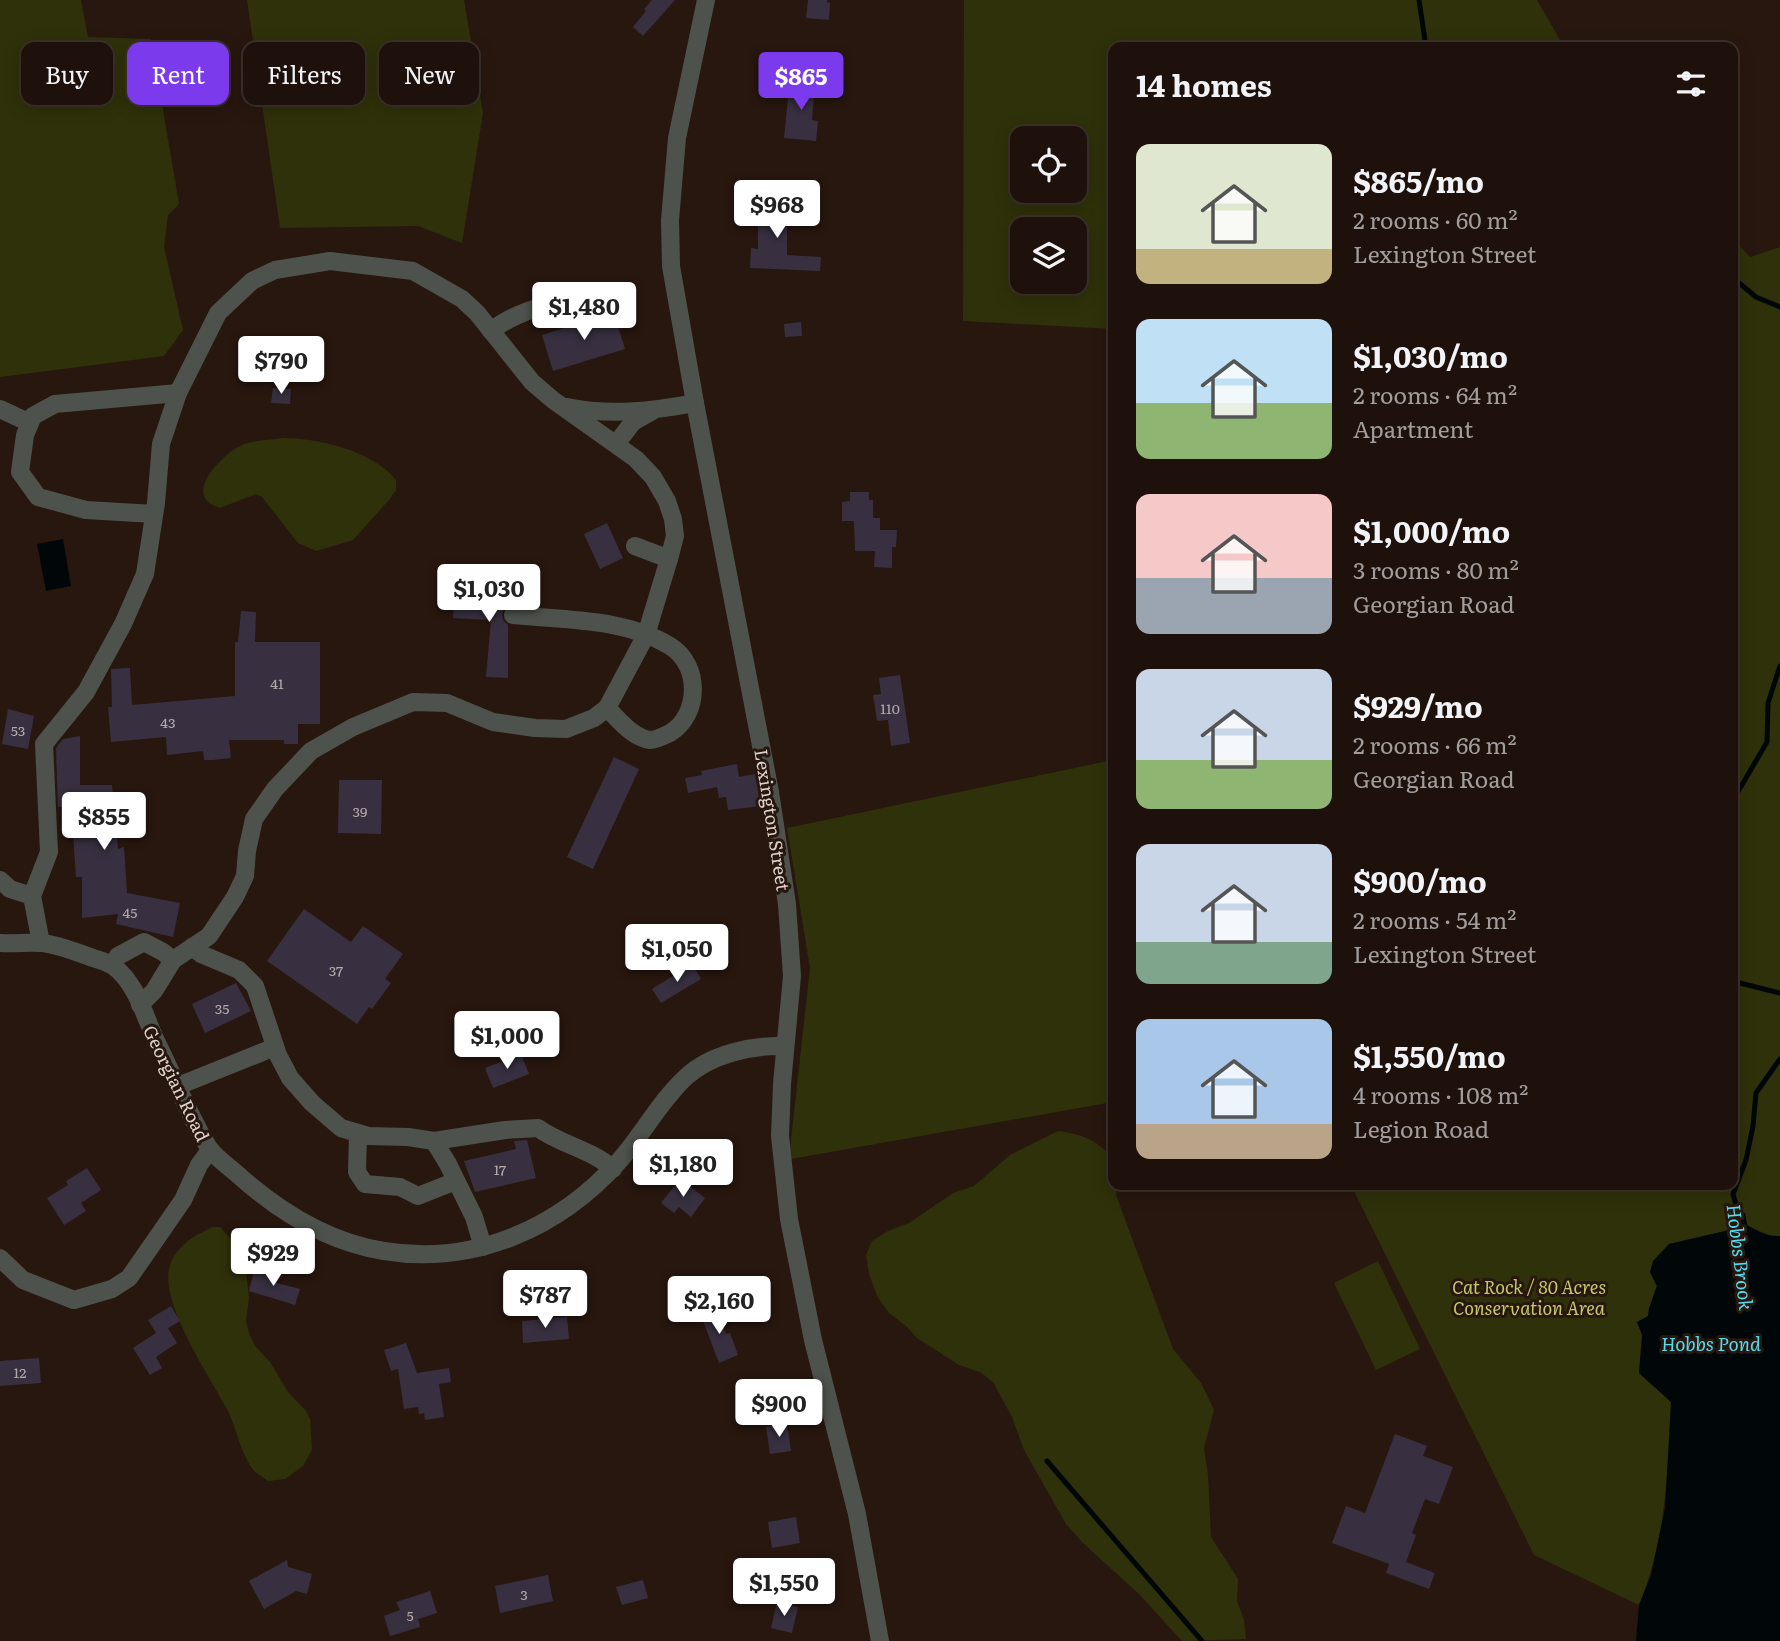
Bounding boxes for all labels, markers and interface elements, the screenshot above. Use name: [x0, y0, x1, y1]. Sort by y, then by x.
chip: Buy: [21, 42, 113, 105]
chip: Rent: [127, 42, 229, 105]
chip: Filters: [243, 42, 365, 105]
chip: New: [379, 42, 479, 105]
pin: $865: [760, 52, 842, 112]
text: $865: [774, 58, 828, 92]
text: 14 homes: [1136, 62, 1272, 106]
icon: filters: [1672, 65, 1710, 103]
map controls: [1010, 126, 1087, 294]
button: locate: [1010, 126, 1087, 203]
text: $865/mo: [1353, 158, 1484, 202]
icon: home: [1192, 172, 1276, 256]
pin: $968: [736, 180, 818, 240]
text: $968: [750, 186, 804, 220]
text: 2 rooms · 60 m²: [1353, 202, 1518, 236]
button: layers: [1010, 217, 1087, 294]
text: Lexington Street: [1353, 236, 1536, 270]
pin: $1,480: [527, 282, 641, 342]
text: $1,480: [548, 288, 620, 322]
text: $1,030/mo: [1353, 333, 1508, 377]
pin: $790: [240, 336, 322, 396]
text: $790: [254, 342, 308, 376]
icon: home: [1192, 347, 1276, 431]
text: 2 rooms · 64 m²: [1353, 377, 1517, 411]
text: Apartment: [1353, 411, 1473, 445]
text: $1,000/mo: [1353, 508, 1510, 552]
icon: home: [1192, 522, 1276, 606]
text: 3 rooms · 80 m²: [1353, 552, 1519, 586]
pin: $1,030: [432, 564, 546, 624]
text: $1,030: [453, 570, 525, 604]
text: Georgian Road: [1353, 586, 1515, 620]
house number: 41: [270, 673, 284, 693]
text: $929/mo: [1353, 683, 1483, 727]
icon: home: [1192, 697, 1276, 781]
house number: 110: [880, 698, 900, 718]
house number: 43: [160, 712, 176, 732]
house number: 53: [11, 720, 25, 740]
text: 2 rooms · 66 m²: [1353, 727, 1517, 761]
street label: Lexington Street: [748, 747, 798, 894]
text: Georgian Road: [1353, 761, 1515, 795]
pin: $855: [63, 792, 145, 852]
text: $855: [78, 798, 130, 832]
house number: 39: [353, 801, 367, 821]
text: $900/mo: [1353, 858, 1487, 902]
icon: home: [1192, 872, 1276, 956]
house number: 45: [123, 902, 137, 922]
text: 2 rooms · 54 m²: [1353, 902, 1516, 936]
pin: $1,050: [620, 925, 734, 984]
text: $1,050: [641, 930, 713, 964]
text: Lexington Street: [1353, 936, 1536, 970]
house number: 37: [329, 960, 343, 980]
house number: 35: [215, 998, 229, 1018]
pin: $1,000: [450, 1012, 564, 1071]
text: $1,000: [470, 1017, 544, 1051]
street label: Georgian Road: [137, 1020, 217, 1146]
text: $1,550/mo: [1353, 1033, 1506, 1077]
icon: home: [1192, 1047, 1276, 1131]
text: 4 rooms · 108 m²: [1353, 1077, 1528, 1111]
text: Legion Road: [1353, 1111, 1489, 1145]
pin: $1,180: [626, 1140, 740, 1199]
text: $1,180: [649, 1145, 717, 1179]
house number: 17: [494, 1159, 506, 1179]
water label: Hobbs Brook: [1721, 1202, 1761, 1312]
pin: $929: [232, 1228, 314, 1288]
text: $929: [247, 1234, 299, 1268]
pin: $787: [504, 1270, 586, 1330]
park label: Cat Rock / 80 Acres Conservation Area: [1452, 1273, 1606, 1321]
text: $787: [519, 1276, 571, 1310]
pin: $2,160: [662, 1276, 776, 1336]
text: $2,160: [684, 1282, 754, 1316]
water label: Hobbs Pond: [1661, 1329, 1761, 1357]
house number: 12: [14, 1362, 26, 1382]
pin: $900: [738, 1380, 820, 1439]
text: $900: [751, 1385, 807, 1419]
pin: $1,550: [727, 1558, 841, 1618]
text: $1,550: [749, 1564, 819, 1598]
house number: 3: [520, 1584, 528, 1604]
house number: 5: [406, 1605, 414, 1625]

